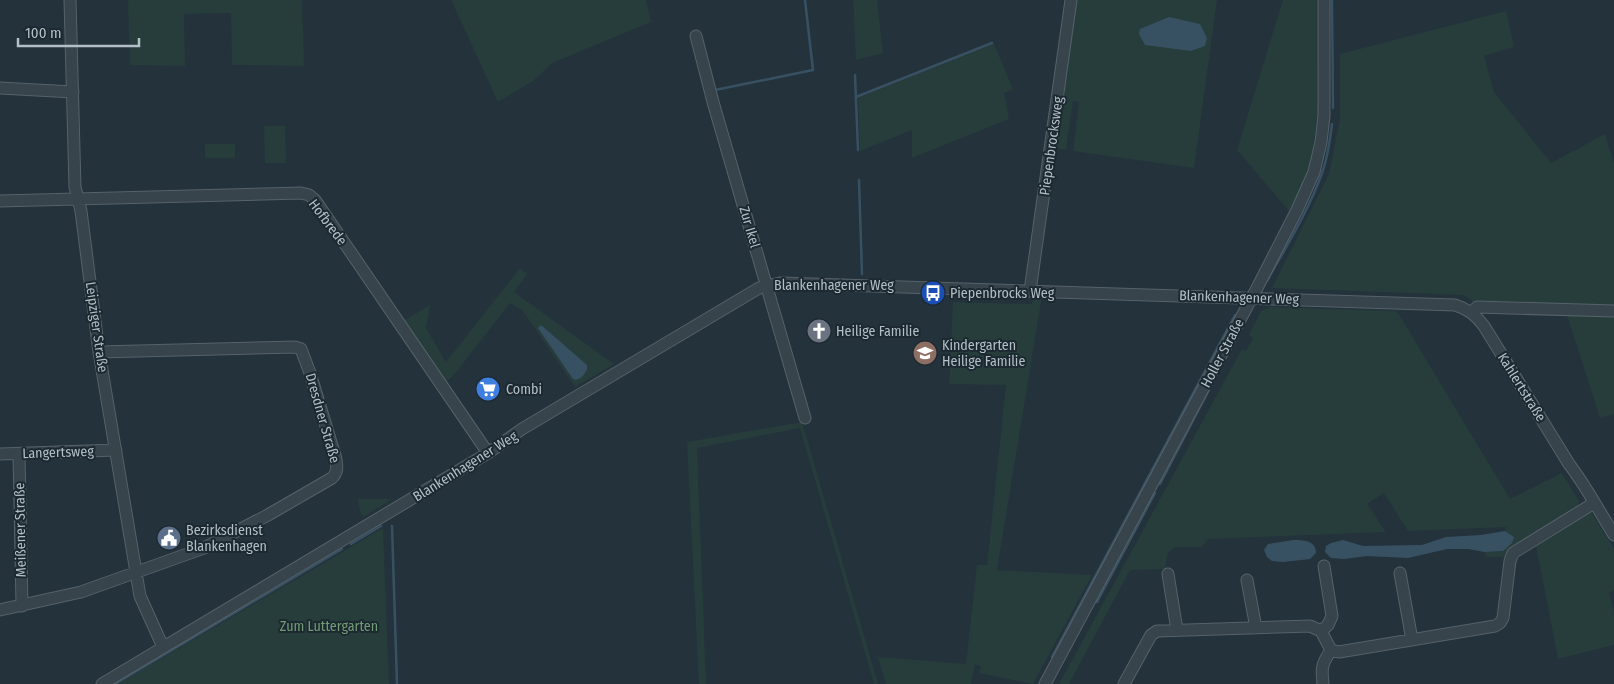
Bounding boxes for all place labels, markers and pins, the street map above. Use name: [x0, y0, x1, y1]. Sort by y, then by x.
bus stop icon: Piepenbrocks Weg: [920, 280, 946, 306]
place label: Piepenbrocks Weg: [950, 285, 1055, 302]
church icon: Heilige Familie: [806, 318, 832, 344]
place label: Heilige Familie: [836, 323, 919, 340]
place label: Kindergarten Heilige Familie: [942, 337, 1025, 370]
school or university icon: Kindergarten Heilige Familie: [912, 340, 938, 366]
supermarket icon: Combi: [475, 376, 501, 402]
place label: Combi: [506, 381, 542, 398]
place label: Bezirksdienst Blankenhagen: [186, 522, 267, 555]
public building icon: Bezirksdienst Blankenhagen: [156, 525, 182, 551]

